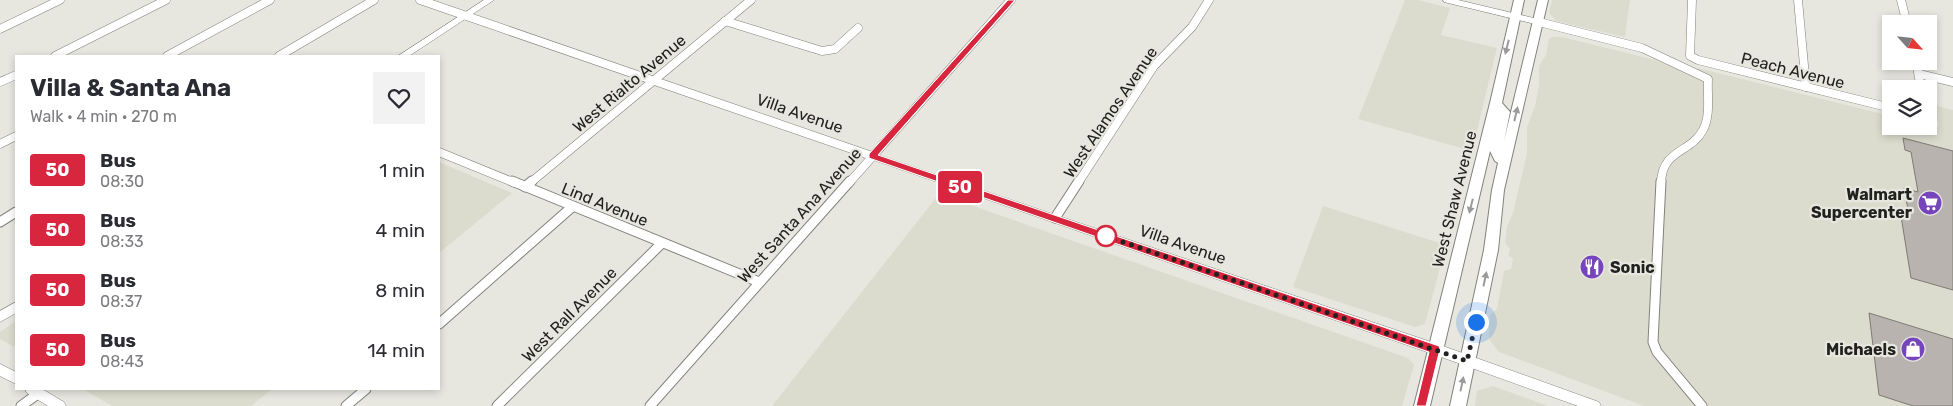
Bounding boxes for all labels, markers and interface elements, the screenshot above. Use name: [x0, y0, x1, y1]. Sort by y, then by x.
north arrow: [1882, 15, 1938, 70]
map controls: [1882, 15, 1937, 135]
street label: West Rialto Avenue: [569, 31, 690, 136]
one-way arrow: [1503, 40, 1511, 55]
street label: West Alamos Avenue: [1060, 43, 1161, 181]
street label: Peach Avenue: [1739, 48, 1847, 93]
button: heart: [373, 72, 425, 124]
text: Villa & Santa Ana: [30, 74, 231, 102]
button: layers: [1882, 80, 1937, 135]
street label: Villa Avenue: [754, 90, 846, 137]
one-way arrow: [1512, 106, 1520, 121]
text: Walk · 4 min · 270 m: [30, 107, 177, 126]
street label: West Shaw Avenue: [1428, 129, 1481, 269]
street label: West Santa Ana Avenue: [734, 144, 865, 287]
text: Bus: [100, 149, 136, 172]
text: 50: [46, 159, 69, 181]
text: 1 min: [379, 159, 425, 182]
line badge: 50: [938, 171, 982, 203]
text: 08:30: [100, 172, 144, 191]
text: 50: [948, 176, 972, 198]
street label: Lind Avenue: [559, 178, 651, 230]
place label: Walmart Supercenter: [1811, 185, 1913, 222]
supermarket icon: Walmart Supercenter: [1917, 190, 1943, 216]
one-way arrow: [1466, 198, 1474, 213]
text: Bus: [100, 209, 136, 232]
text: 50: [46, 219, 69, 241]
text: 4 min: [376, 219, 425, 242]
street label: Villa Avenue: [1137, 221, 1229, 268]
unlabelled marker: [1095, 225, 1117, 247]
text: 08:33: [100, 232, 144, 251]
restaurant icon: Sonic: [1579, 254, 1605, 280]
place label: Sonic: [1610, 258, 1655, 277]
street label: West Rall Avenue: [518, 263, 621, 366]
text: Bus: [100, 269, 136, 292]
one-way arrow: [1481, 272, 1489, 287]
text: 50: [46, 279, 69, 301]
text: 8 min: [375, 279, 425, 302]
text: 08:37: [100, 292, 142, 311]
your location: [1464, 310, 1489, 335]
text: Bus: [100, 329, 136, 352]
shop icon: Michaels: [1900, 336, 1926, 362]
text: 50: [46, 339, 69, 361]
text: 14 min: [367, 339, 425, 362]
place label: Michaels: [1826, 340, 1896, 359]
text: 08:43: [100, 352, 144, 371]
one-way arrow: [1459, 375, 1467, 391]

